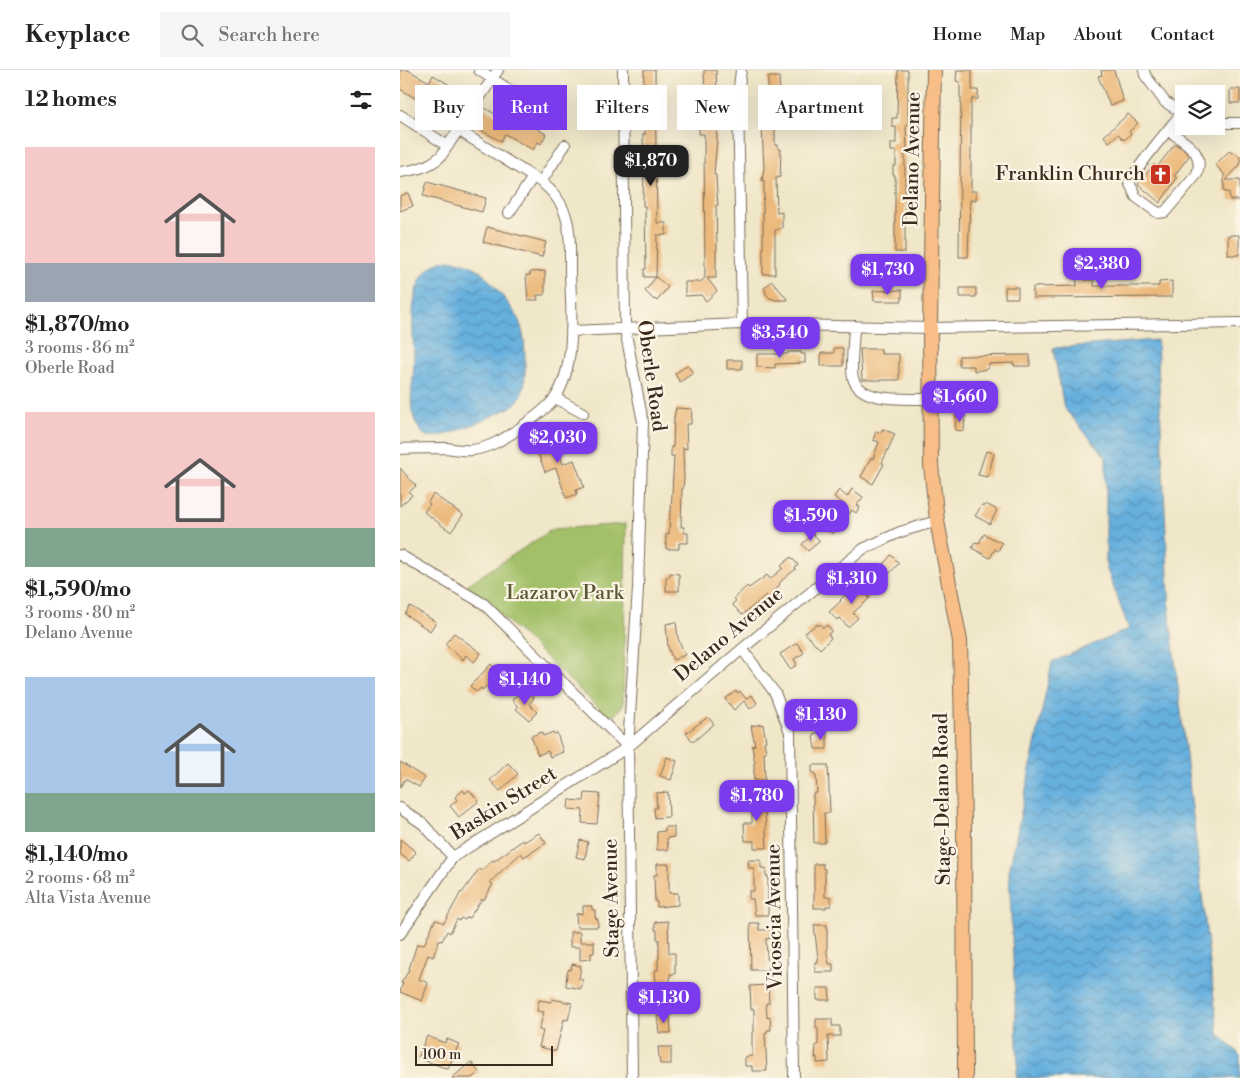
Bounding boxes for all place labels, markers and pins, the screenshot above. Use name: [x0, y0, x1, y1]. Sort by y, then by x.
pin: $1,870: [610, 144, 692, 187]
place label: Franklin Church: [995, 162, 1145, 187]
church icon: Franklin Church: [1149, 162, 1173, 186]
pin: $2,380: [1061, 248, 1143, 290]
pin: $1,730: [847, 254, 929, 296]
pin: $3,540: [739, 316, 821, 359]
pin: $1,660: [919, 380, 1001, 423]
pin: $2,030: [517, 422, 599, 464]
pin: $1,590: [770, 500, 852, 542]
pin: $1,310: [811, 562, 893, 605]
pin: $1,140: [484, 664, 566, 706]
pin: $1,130: [780, 698, 862, 741]
pin: $1,780: [716, 780, 798, 822]
pin: $1,130: [623, 982, 705, 1024]

